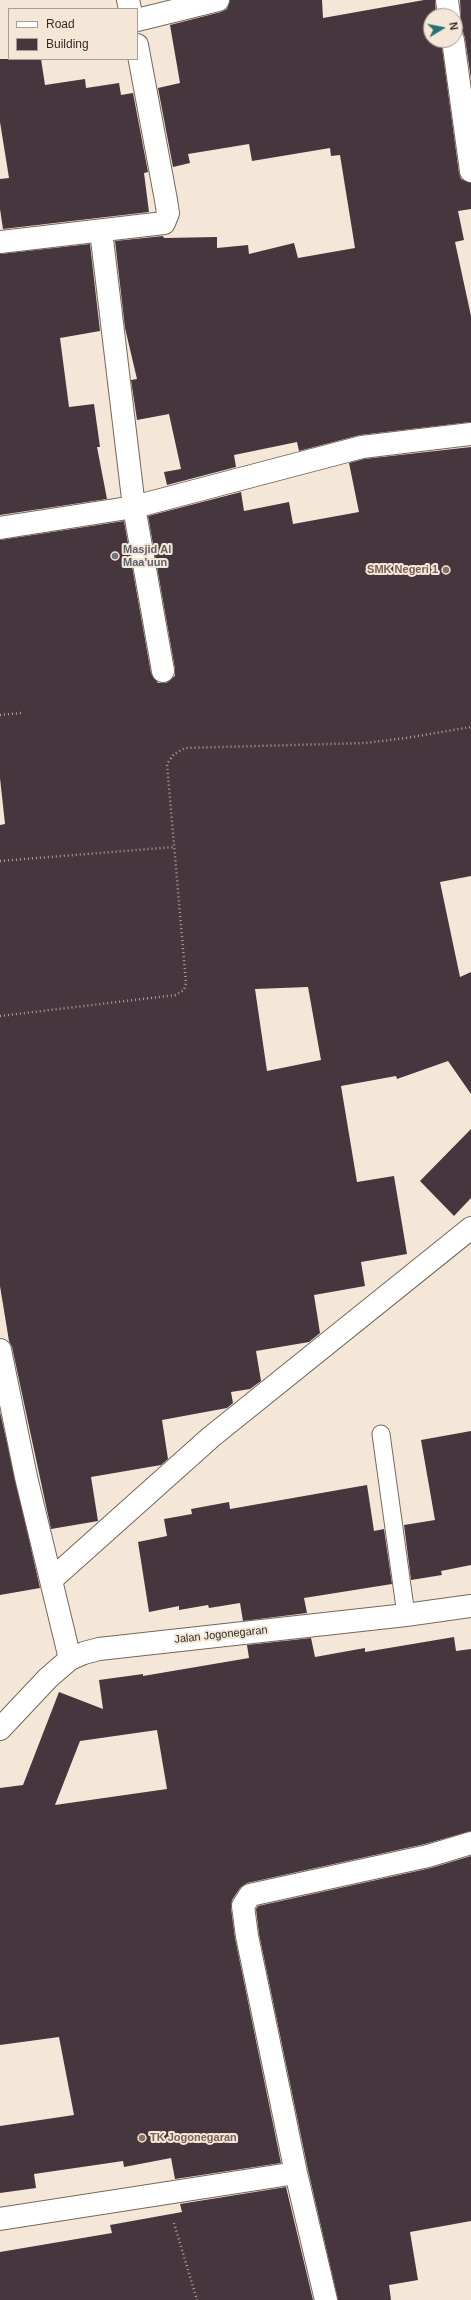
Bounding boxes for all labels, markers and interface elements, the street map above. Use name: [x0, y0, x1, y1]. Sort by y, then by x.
legend: [8, 8, 138, 60]
north arrow: [423, 8, 463, 48]
text: Road: [46, 17, 75, 31]
text: N: [447, 21, 460, 31]
text: Building: [46, 37, 89, 51]
place label: Masjid Al Maa'uun: [123, 543, 171, 569]
marker: Masjid Al Maa'uun: [110, 551, 120, 561]
place label: SMK Negeri 1: [367, 563, 438, 577]
marker: SMK Negeri 1: [441, 565, 451, 575]
street label: Jalan Jogonegaran: [174, 1624, 268, 1646]
place label: TK Jogonegaran: [150, 2131, 237, 2145]
marker: TK Jogonegaran: [137, 2133, 147, 2143]

